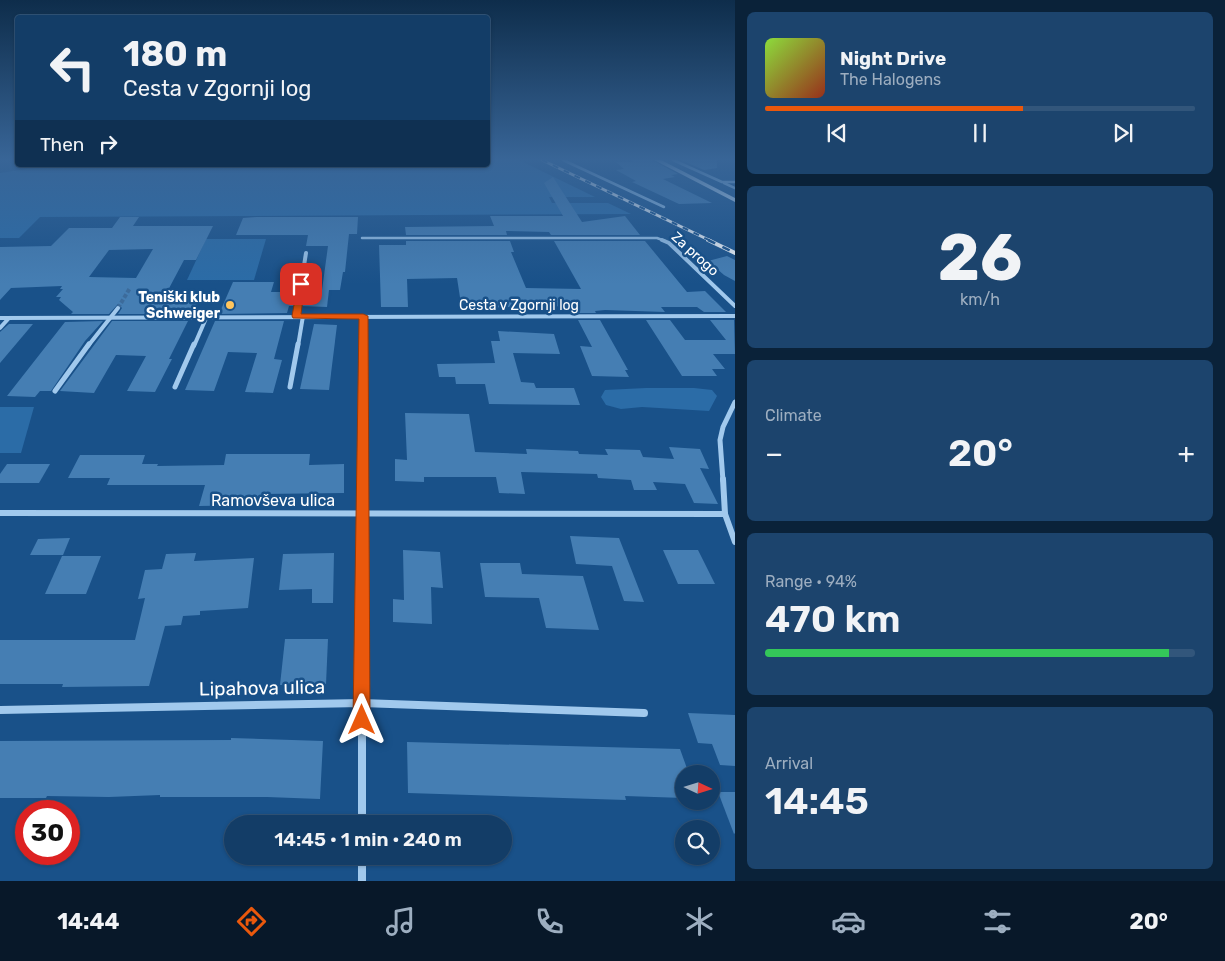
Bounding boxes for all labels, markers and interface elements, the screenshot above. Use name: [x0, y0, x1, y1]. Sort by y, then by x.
text: 180 m: [123, 33, 227, 75]
icon: left: [40, 35, 105, 100]
text: Night Drive: [840, 47, 946, 70]
text: The Halogens: [840, 70, 941, 89]
text: Cesta v Zgornji log: [123, 75, 311, 102]
icon: previous: [823, 119, 851, 147]
icon: pause: [966, 119, 994, 147]
icon: next: [1109, 119, 1137, 147]
icon: right: [94, 130, 122, 158]
text: Then: [40, 133, 84, 156]
text: 26: [938, 219, 1022, 296]
street label: Za progo: [668, 228, 722, 280]
pin: [280, 263, 322, 305]
icon: arrive: [287, 270, 315, 298]
place label: Teniški klub Schweiger: [138, 289, 221, 322]
text: km/h: [960, 290, 1000, 309]
street label: Cesta v Zgornji log: [459, 297, 579, 314]
marker: Teniški klub Schweiger: [224, 299, 236, 311]
text: Climate: [765, 406, 822, 425]
text: 20°: [948, 430, 1013, 476]
text: −: [765, 437, 783, 470]
text: +: [1178, 437, 1195, 470]
street label: Ramovševa ulica: [211, 491, 335, 510]
text: Range · 94%: [765, 572, 857, 591]
text: 470 km: [765, 596, 901, 642]
street label: Lipahova ulica: [199, 675, 325, 701]
position arrow: [335, 693, 387, 745]
text: Arrival: [765, 754, 813, 773]
north arrow: [675, 765, 720, 810]
map controls: [675, 765, 720, 865]
text: 14:45: [765, 778, 869, 824]
speed limit sign: 30: [15, 800, 80, 865]
button: search: [675, 820, 720, 865]
text: 14:45 · 1 min · 240 m: [274, 828, 462, 851]
icon: directions: [234, 904, 269, 939]
icon: music: [383, 904, 418, 939]
icon: phone: [532, 904, 567, 939]
icon: climate: [682, 904, 717, 939]
icon: car: [831, 904, 866, 939]
icon: filters: [980, 904, 1015, 939]
text: 14:44: [57, 908, 120, 935]
text: 20°: [1130, 908, 1168, 935]

